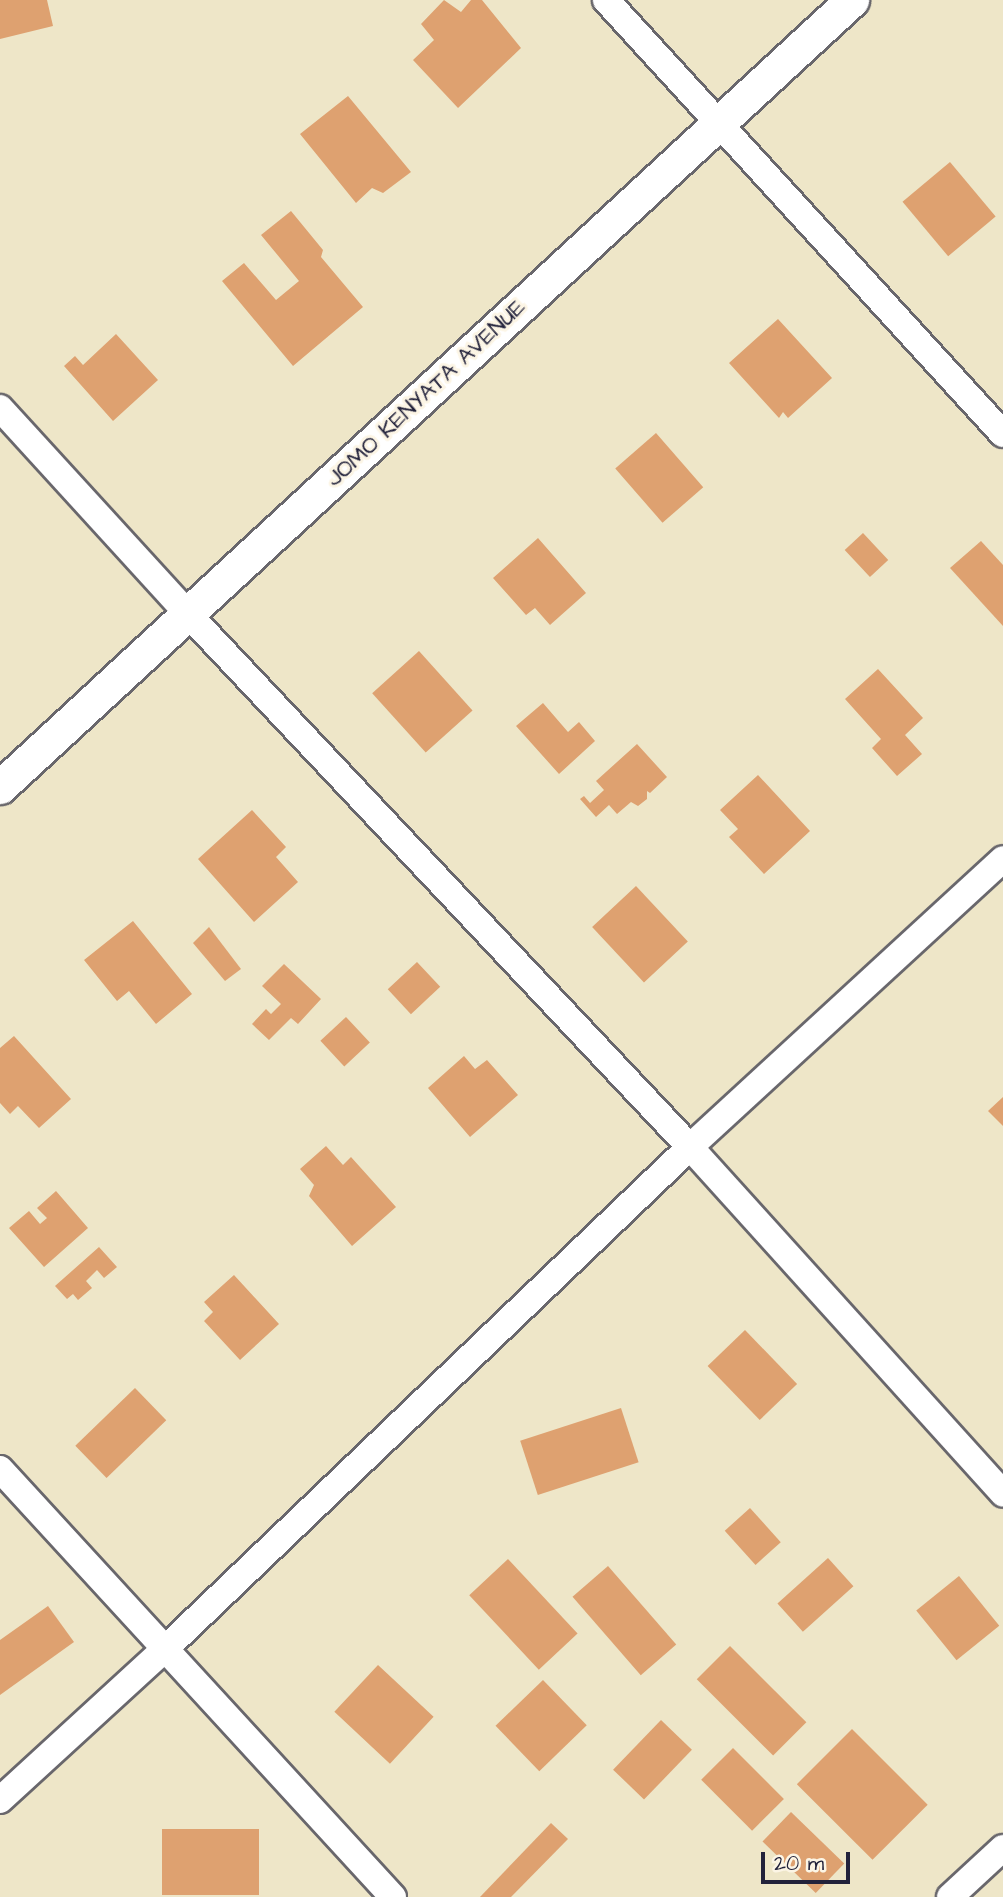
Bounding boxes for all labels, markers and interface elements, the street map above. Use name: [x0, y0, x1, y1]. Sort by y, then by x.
street label: JOMO KENYATA AVENUE: [321, 294, 531, 492]
scale bar: [765, 1838, 854, 1882]
text: 20 m: [774, 1849, 824, 1878]

